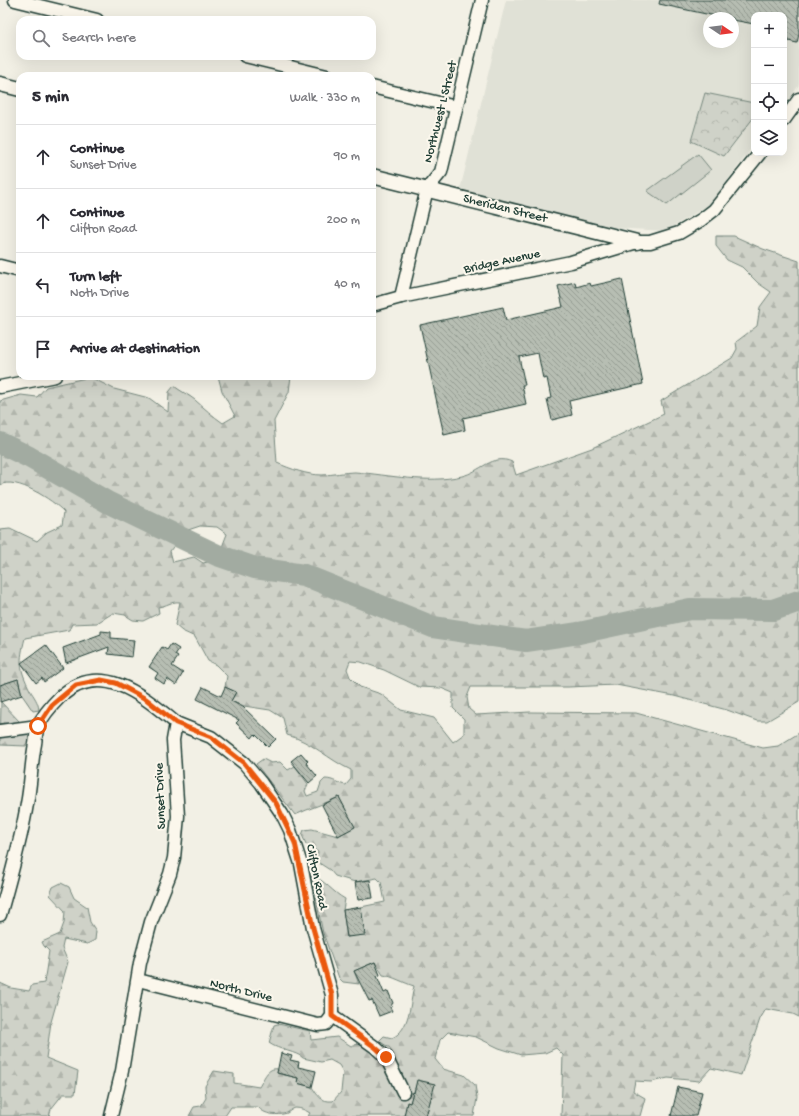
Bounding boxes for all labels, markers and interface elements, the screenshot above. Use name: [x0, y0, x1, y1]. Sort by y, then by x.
north arrow: [703, 12, 739, 48]
map controls: [751, 12, 787, 156]
button: +: [751, 12, 787, 48]
search box: [16, 16, 376, 60]
icon: search: [30, 27, 52, 49]
text: Search here: [62, 29, 136, 47]
button: −: [751, 48, 787, 84]
street label: Northwest L Street: [421, 58, 461, 165]
button: locate: [751, 84, 787, 120]
text: 5 min: [32, 88, 69, 108]
text: Walk · 330 m: [290, 91, 360, 106]
button: layers: [751, 120, 787, 156]
text: Continue: [70, 140, 124, 158]
icon: ahead: [32, 146, 54, 168]
text: 90 m: [334, 149, 360, 164]
text: Sunset Drive: [70, 158, 137, 173]
street label: Sheridan Street: [462, 191, 550, 227]
text: Continue: [70, 204, 124, 222]
icon: ahead: [32, 210, 54, 232]
text: 200 m: [327, 213, 360, 228]
text: Clifton Road: [70, 222, 136, 237]
street label: Bridge Avenue: [461, 246, 542, 278]
text: Turn left: [70, 268, 121, 286]
icon: left: [32, 274, 54, 296]
text: 40 m: [334, 277, 360, 292]
text: Noth Drive: [70, 286, 129, 301]
icon: arrive: [32, 338, 54, 360]
text: Arrive at destination: [70, 340, 200, 358]
route start: [29, 717, 47, 735]
street label: Sunset Drive: [152, 762, 170, 830]
street label: Clifton Road: [302, 843, 331, 912]
street label: North Drive: [208, 976, 274, 1006]
route end: [377, 1048, 395, 1066]

